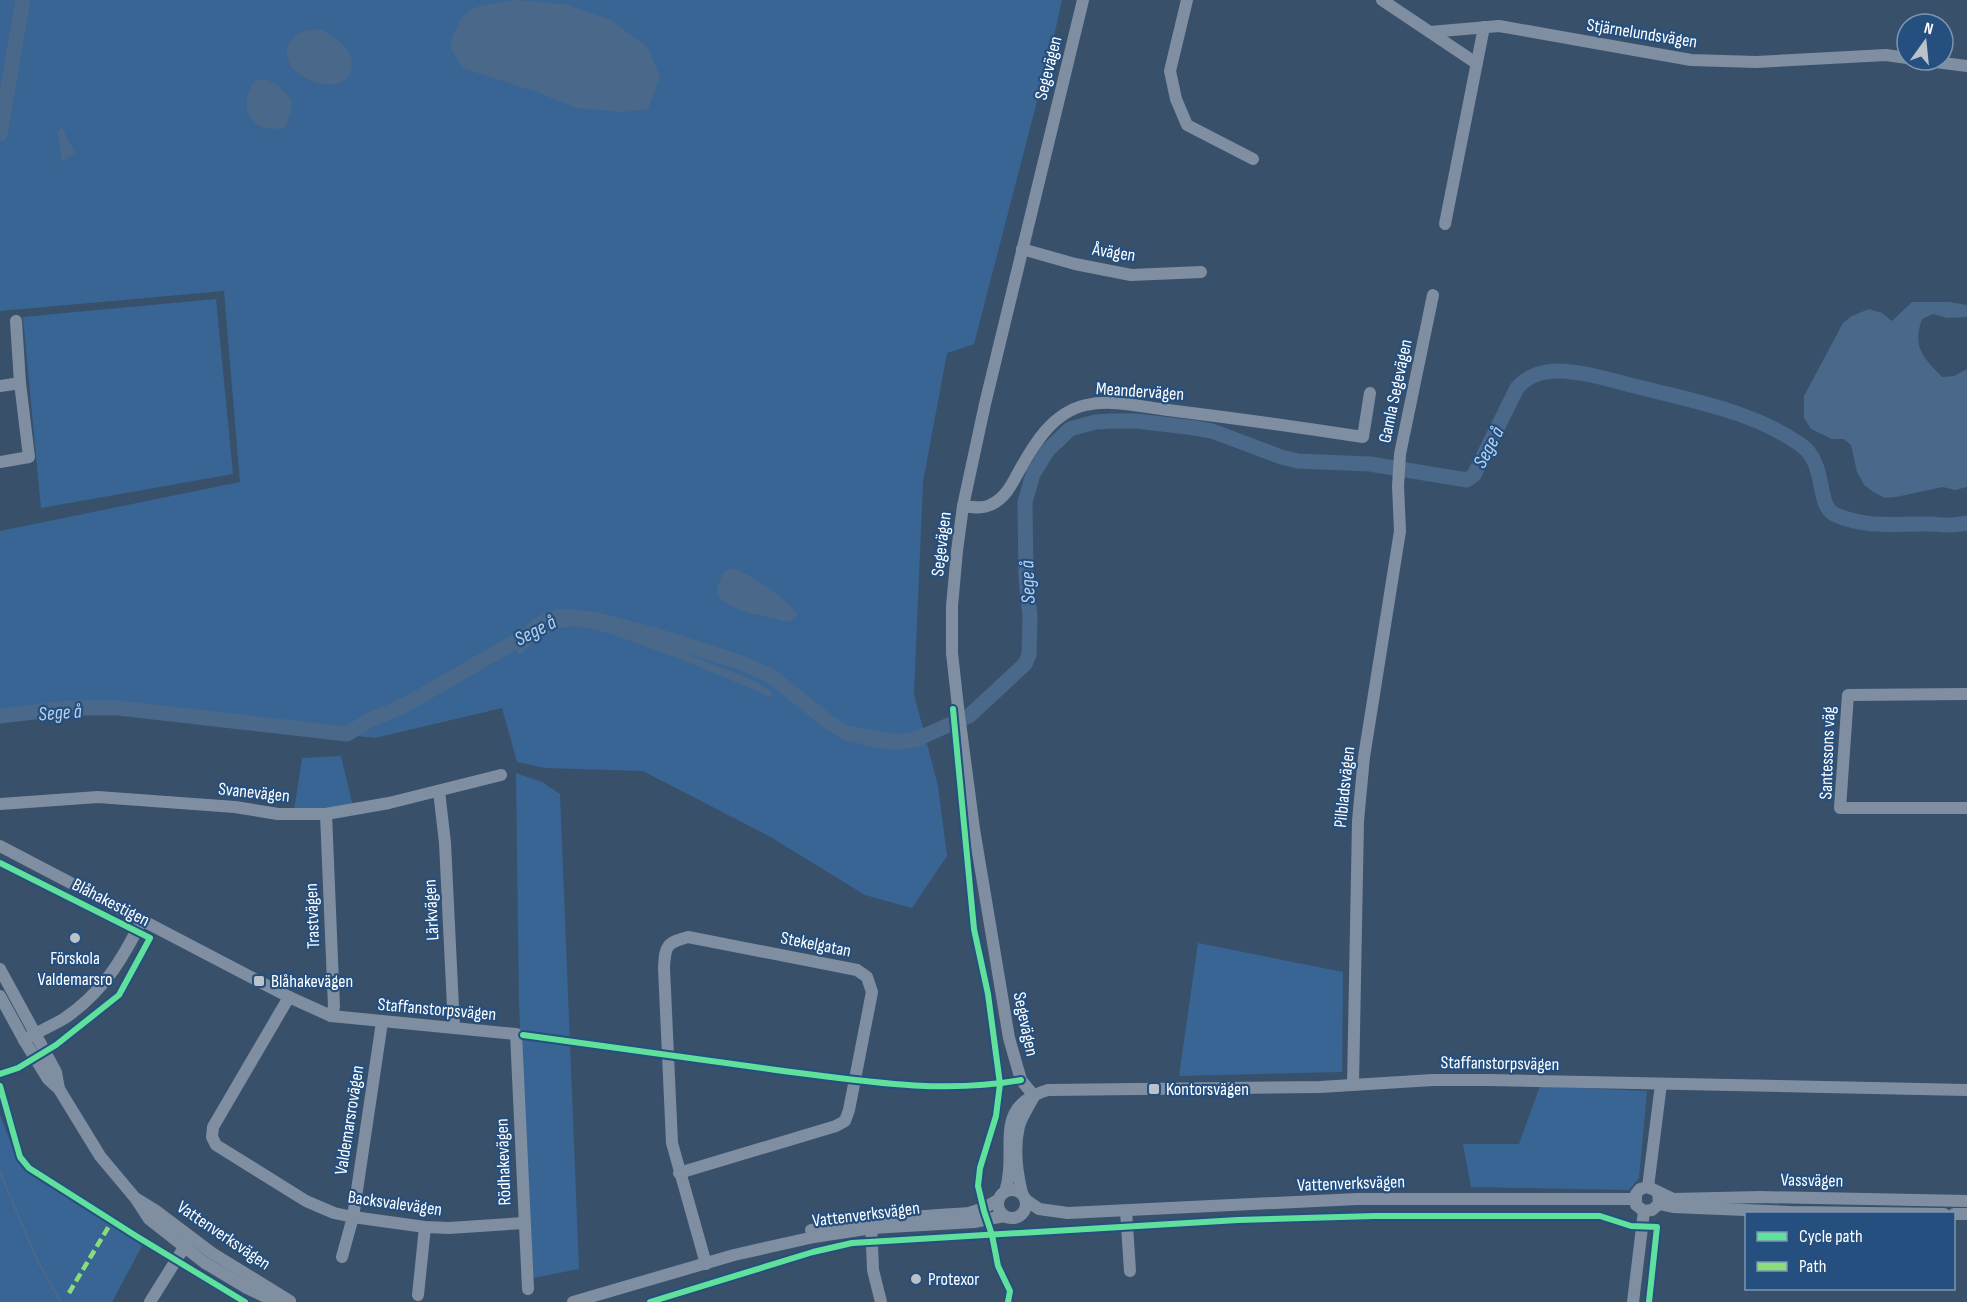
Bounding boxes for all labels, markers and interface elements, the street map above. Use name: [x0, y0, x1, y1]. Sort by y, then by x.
north arrow: [1895, 12, 1955, 72]
street label: Stjärnelundsvägen: [1585, 14, 1699, 53]
text: N: [1922, 19, 1935, 39]
street label: Segevägen: [1030, 34, 1067, 102]
street label: Åvägen: [1090, 239, 1137, 266]
street label: Gamla Segevägen: [1374, 337, 1417, 445]
street label: Meandervägen: [1095, 378, 1185, 405]
water label: Sege å: [1468, 423, 1510, 472]
street label: Segevägen: [927, 511, 956, 578]
water label: Sege å: [1015, 560, 1041, 604]
water label: Sege å: [511, 610, 560, 651]
water label: Sege å: [38, 700, 83, 726]
street label: Santessons väg: [1815, 706, 1840, 800]
street label: Pilbladsvägen: [1330, 745, 1359, 829]
street label: Svanevägen: [217, 778, 291, 807]
street label: Blåhakestigen: [69, 874, 153, 931]
street label: Lärkvägen: [419, 879, 444, 941]
street label: Trastvägen: [301, 883, 324, 949]
street label: Stekelgatan: [779, 927, 853, 962]
marker: Förskola Valdemarsro: [68, 931, 82, 945]
place label: Förskola Valdemarsro: [38, 948, 112, 990]
place label: Blåhakevägen: [271, 971, 353, 992]
marker: Blåhakevägen: [252, 974, 266, 988]
street label: Segevägen: [1008, 990, 1043, 1058]
street label: Staffanstorpsvägen: [377, 994, 497, 1025]
street label: Staffanstorpsvägen: [1440, 1052, 1560, 1075]
street label: Valdemarsrovägen: [330, 1064, 368, 1176]
place label: Kontorsvägen: [1166, 1079, 1249, 1100]
marker: Kontorsvägen: [1147, 1082, 1161, 1096]
street label: Rödhakevägen: [491, 1118, 516, 1206]
street label: Vassvägen: [1780, 1169, 1844, 1192]
street label: Vattenverksvägen: [1297, 1171, 1405, 1196]
street label: Backsvalevägen: [346, 1186, 443, 1221]
street label: Vattenverksvägen: [173, 1196, 274, 1274]
street label: Vattenverksvägen: [811, 1197, 921, 1232]
legend: [1745, 1212, 1955, 1290]
text: Cycle path: [1799, 1226, 1863, 1247]
text: Path: [1799, 1256, 1827, 1277]
place label: Protexor: [928, 1269, 979, 1290]
marker: Protexor: [909, 1272, 923, 1286]

